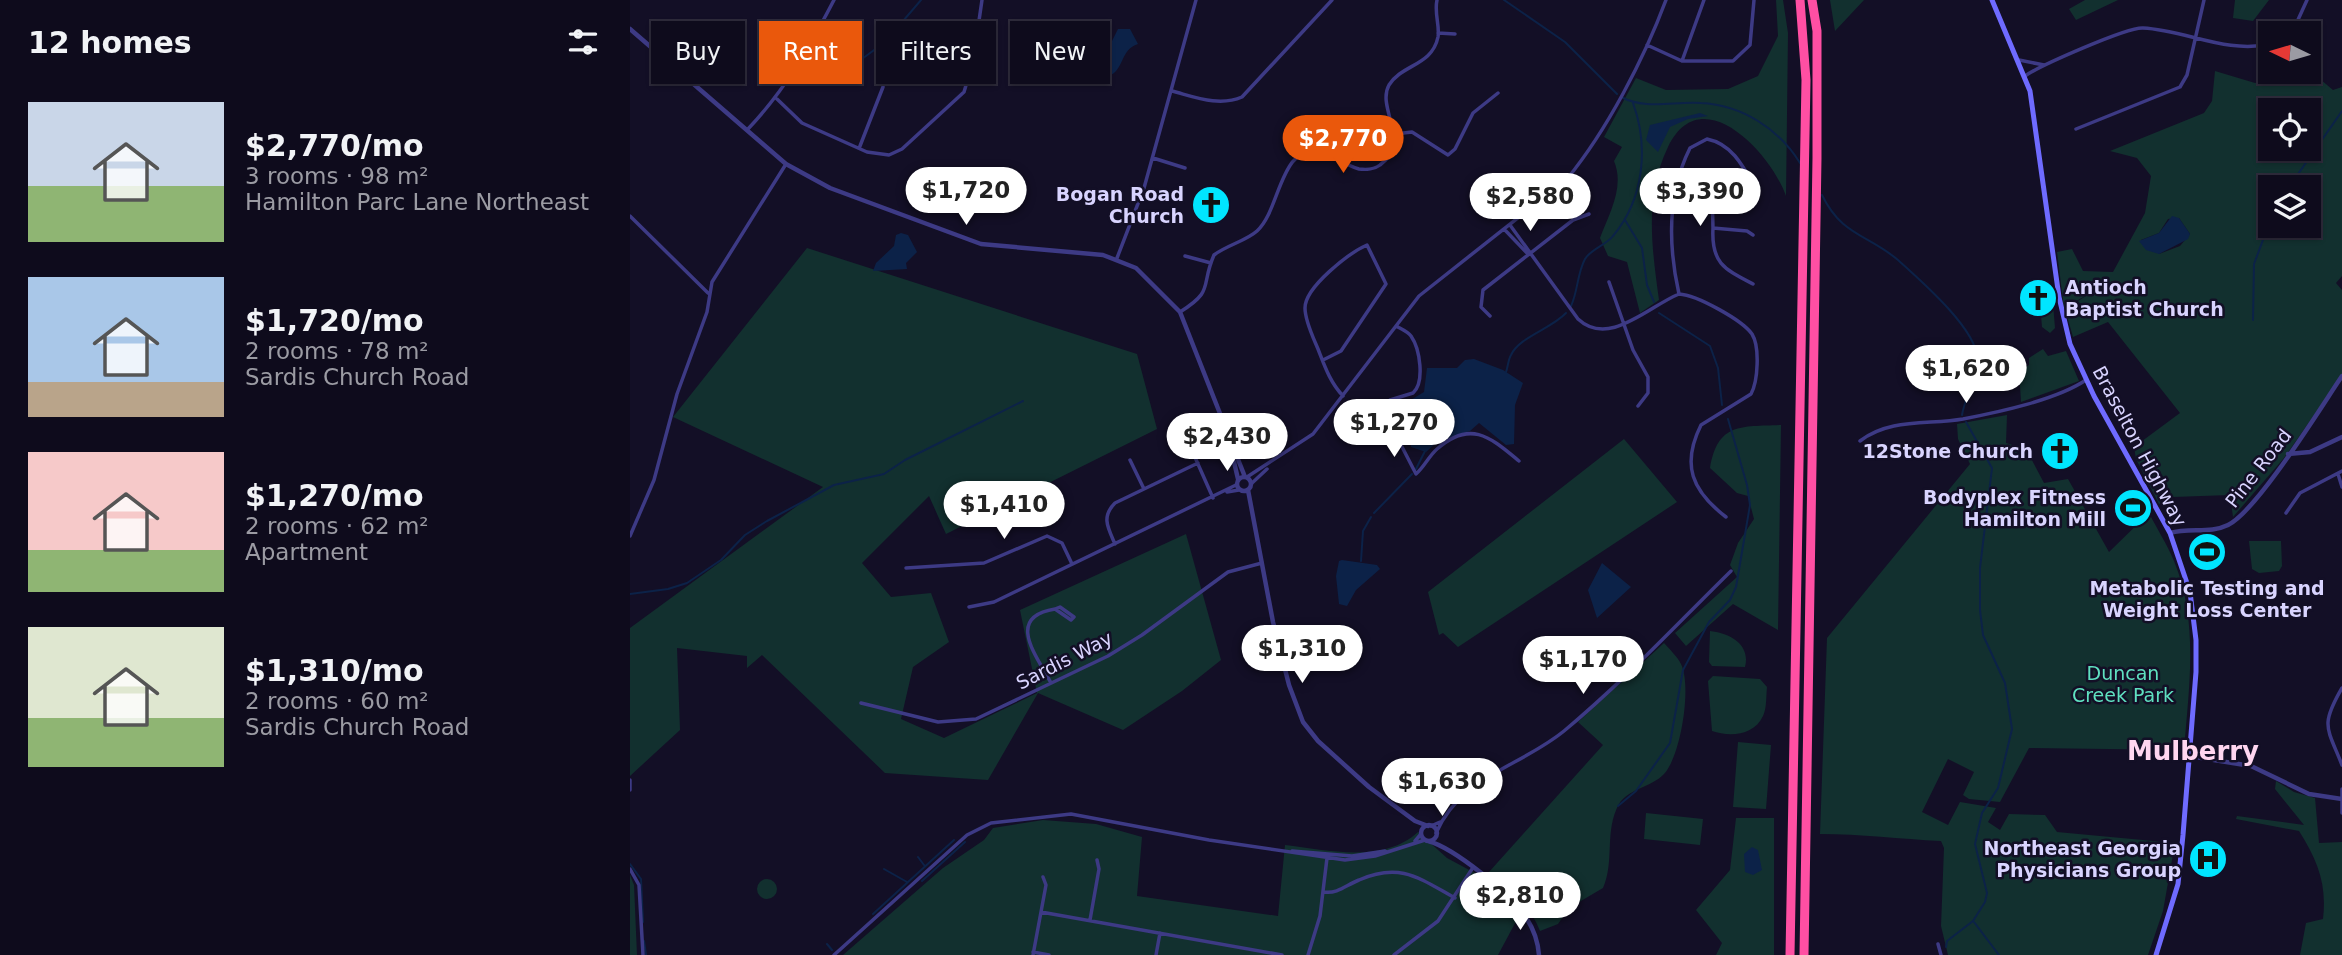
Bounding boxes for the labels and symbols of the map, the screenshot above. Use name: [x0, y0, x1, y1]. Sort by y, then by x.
north arrow: [2258, 21, 2320, 84]
pin: $2,770: [1286, 116, 1400, 175]
pin: $1,720: [909, 168, 1023, 227]
pin: $3,390: [1643, 168, 1757, 228]
pin: $2,580: [1473, 174, 1587, 233]
place label: Bogan Road Church: [1056, 183, 1184, 227]
church icon: Bogan Road Church: [1190, 184, 1232, 226]
place label: Antioch Baptist Church: [2065, 276, 2224, 320]
church icon: Antioch Baptist Church: [2017, 277, 2059, 319]
pin: $1,620: [1909, 346, 2023, 405]
street label: Braselton Highway: [2088, 362, 2192, 530]
pin: $1,270: [1337, 400, 1451, 459]
pin: $2,430: [1170, 414, 1284, 473]
street label: Pine Road: [2220, 424, 2296, 512]
church icon: 12Stone Church: [2039, 430, 2081, 472]
place label: 12Stone Church: [1863, 440, 2033, 462]
pin: $1,410: [947, 482, 1061, 541]
place label: Bodyplex Fitness Hamilton Mill: [1923, 486, 2106, 530]
sports icon: Bodyplex Fitness Hamilton Mill: [2112, 487, 2154, 529]
sports icon: Metabolic Testing and Weight Loss Center: [2186, 531, 2228, 573]
place label: Metabolic Testing and Weight Loss Center: [2089, 577, 2325, 621]
street label: Sardis Way: [1012, 626, 1116, 694]
pin: $1,310: [1245, 626, 1359, 685]
pin: $1,170: [1526, 636, 1640, 696]
park label: Duncan Creek Park: [2072, 662, 2174, 706]
district label: Mulberry: [2127, 736, 2259, 766]
pin: $1,630: [1385, 758, 1499, 818]
place label: Northeast Georgia Physicians Group: [1984, 837, 2181, 881]
hospital icon: Northeast Georgia Physicians Group: [2187, 838, 2229, 880]
pin: $2,810: [1463, 872, 1577, 932]

